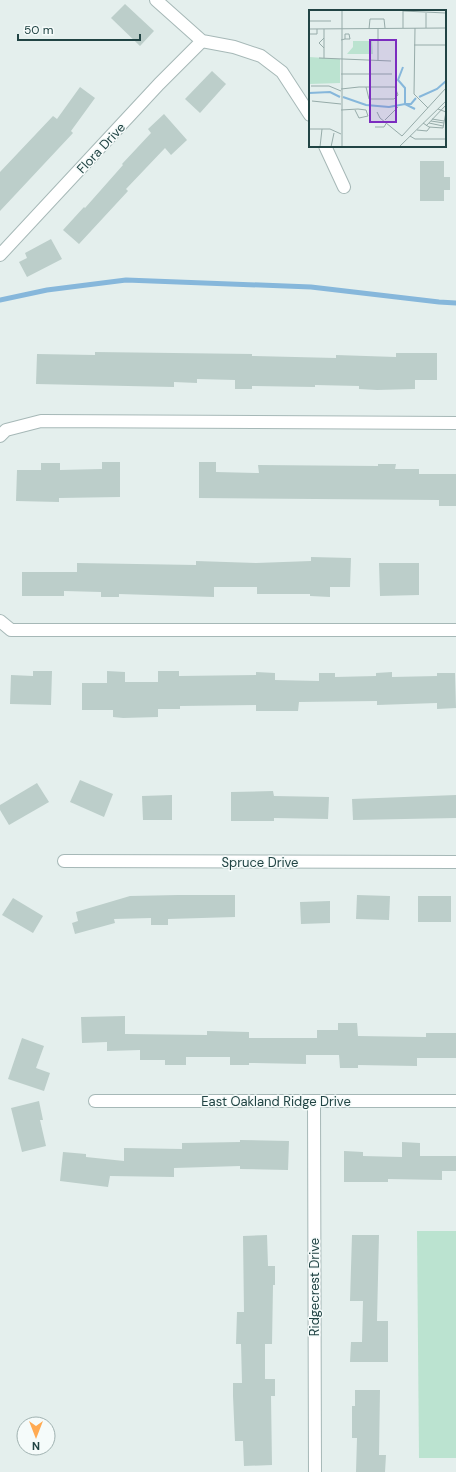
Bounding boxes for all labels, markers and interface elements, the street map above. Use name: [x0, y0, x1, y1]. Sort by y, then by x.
inset map: [309, 10, 446, 147]
scale bar: [18, 16, 140, 42]
text: 50 m: [24, 22, 53, 38]
street label: Flora Drive: [73, 119, 129, 177]
street label: Spruce Drive: [222, 854, 299, 871]
street label: East Oakland Ridge Drive: [201, 1093, 351, 1110]
street label: Ridgecrest Drive: [306, 1238, 323, 1336]
north arrow: [16, 1416, 56, 1456]
text: N: [32, 1439, 40, 1453]

